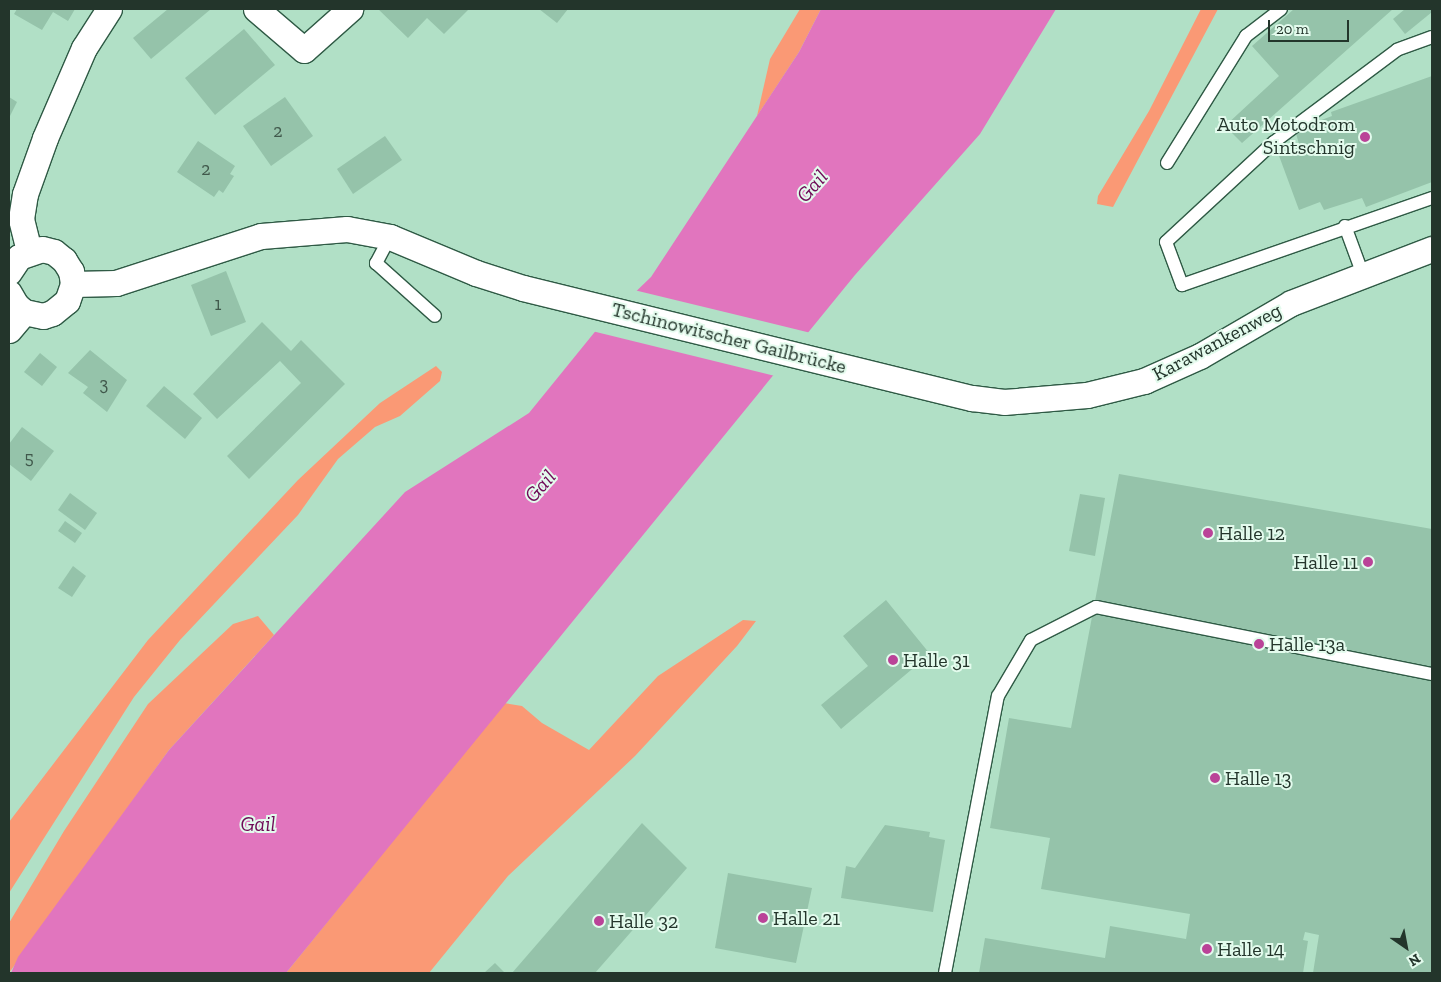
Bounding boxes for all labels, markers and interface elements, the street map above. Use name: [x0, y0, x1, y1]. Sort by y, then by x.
scale bar: [1271, 10, 1352, 42]
text: 20 m: [1276, 20, 1309, 38]
place label: Auto Motodrom Sintschnig: [1217, 113, 1355, 160]
house number: 2: [273, 120, 283, 142]
marker: Auto Motodrom Sintschnig: [1359, 131, 1371, 143]
house number: 2: [201, 158, 211, 180]
water label: Gail: [791, 165, 833, 207]
house number: 1: [215, 293, 221, 315]
street label: Tschinowitscher Gailbrücke: [609, 297, 849, 379]
street label: Karawankenweg: [1148, 298, 1286, 386]
house number: 3: [100, 373, 108, 395]
house number: 5: [24, 447, 34, 469]
water label: Gail: [519, 465, 561, 507]
place label: Halle 12: [1218, 521, 1285, 545]
marker: Halle 12: [1202, 527, 1214, 539]
place label: Halle 11: [1293, 550, 1358, 574]
marker: Halle 11: [1362, 556, 1374, 568]
place label: Halle 13a: [1269, 632, 1345, 656]
marker: Halle 13a: [1253, 638, 1265, 650]
place label: Halle 31: [903, 648, 970, 672]
marker: Halle 31: [887, 654, 899, 666]
place label: Halle 13: [1225, 766, 1292, 790]
marker: Halle 13: [1209, 772, 1221, 784]
water label: Gail: [240, 811, 276, 837]
place label: Halle 21: [773, 906, 840, 930]
place label: Halle 32: [609, 909, 678, 933]
marker: Halle 21: [757, 912, 769, 924]
marker: Halle 32: [593, 915, 605, 927]
north arrow: [1381, 922, 1431, 972]
place label: Halle 14: [1217, 937, 1285, 961]
marker: Halle 14: [1201, 943, 1213, 955]
text: N: [1405, 950, 1424, 970]

